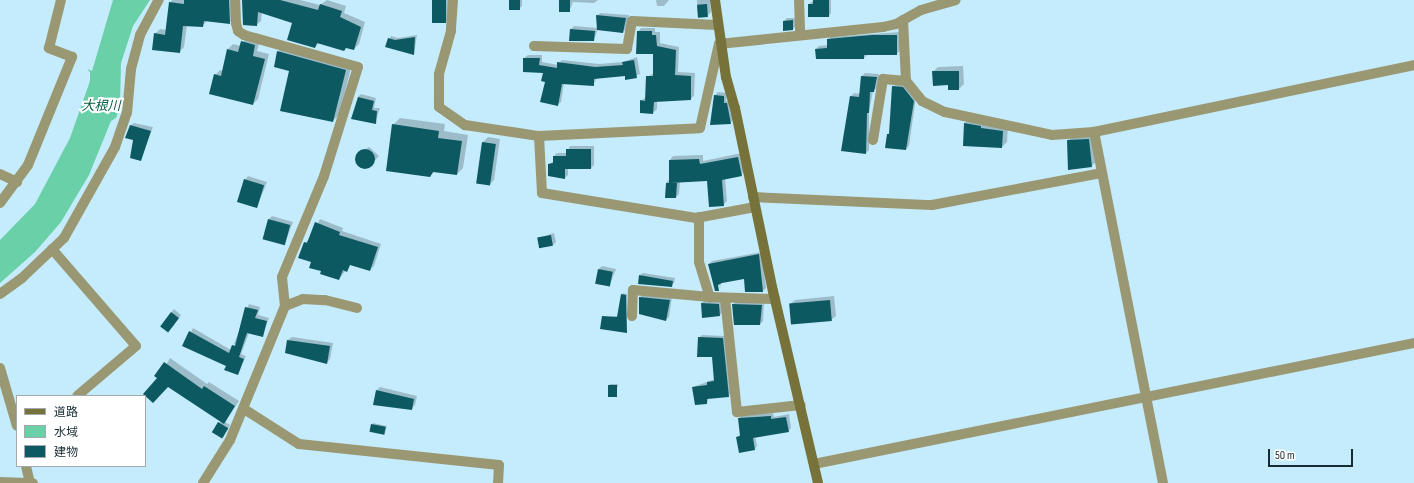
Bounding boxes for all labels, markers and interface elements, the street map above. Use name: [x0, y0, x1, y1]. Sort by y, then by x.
water label: 大根川: [82, 98, 120, 114]
legend: [16, 395, 146, 467]
text: 道路: [54, 405, 78, 420]
text: 水域: [54, 425, 78, 440]
scale bar: [1270, 441, 1355, 467]
text: 建物: [54, 445, 78, 460]
text: 50 m: [1275, 448, 1295, 463]

